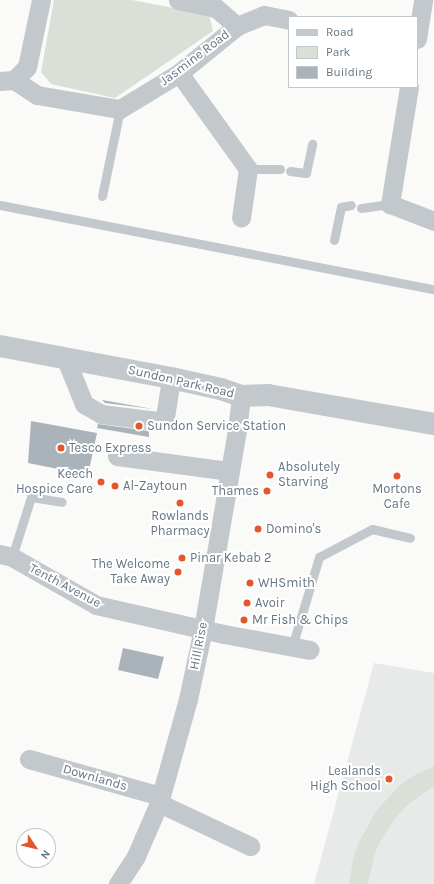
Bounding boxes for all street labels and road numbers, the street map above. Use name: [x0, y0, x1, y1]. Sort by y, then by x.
street label: Jasmine Road: [157, 27, 233, 89]
street label: Sundon Park Road: [126, 362, 236, 402]
street label: Tenth Avenue: [27, 561, 103, 611]
street label: Hill Rise: [187, 621, 211, 671]
street label: Downlands: [61, 761, 129, 795]

